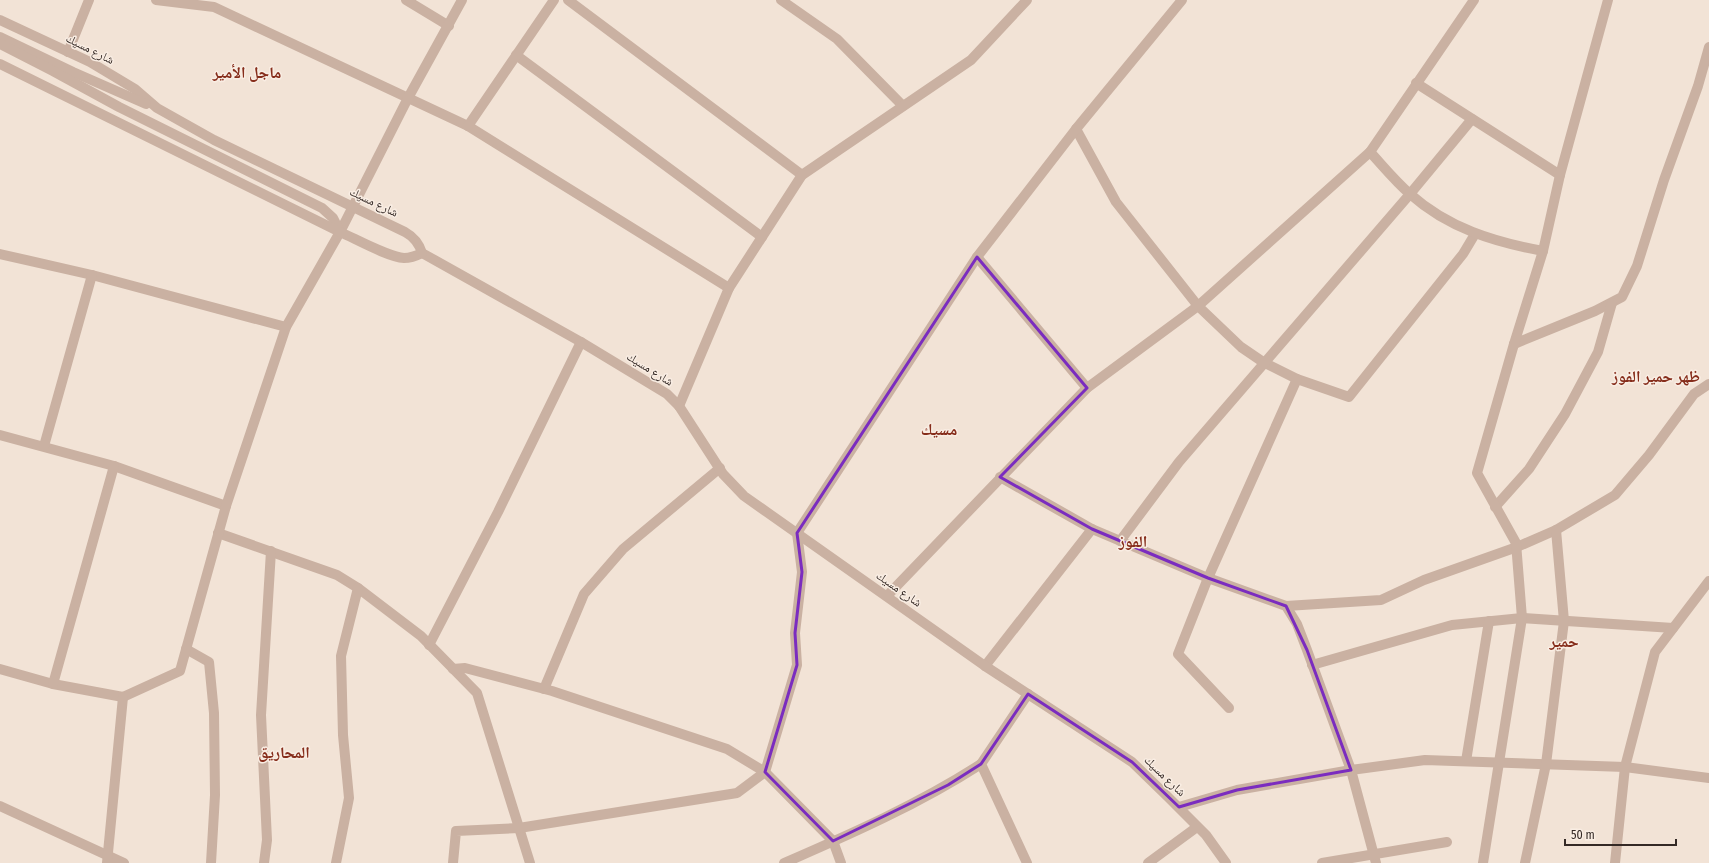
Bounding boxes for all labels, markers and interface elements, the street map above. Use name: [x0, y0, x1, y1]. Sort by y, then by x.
street label: شارع مسيك: [63, 31, 117, 68]
district label: ماجل الأمير: [212, 63, 281, 82]
street label: شارع مسيك: [347, 184, 401, 221]
street label: شارع مسيك: [624, 349, 676, 390]
district label: ظهر حمير الفوز: [1611, 367, 1700, 386]
district label: مسيك: [921, 420, 957, 439]
district label: الفوز: [1118, 532, 1147, 551]
street label: شارع مسيك: [873, 568, 924, 611]
district label: حمير: [1548, 632, 1579, 651]
district label: المحاريق: [258, 743, 310, 762]
street label: شارع مسيك: [1141, 753, 1189, 800]
scale bar: [1565, 821, 1676, 847]
text: 50 m: [1571, 828, 1595, 842]

